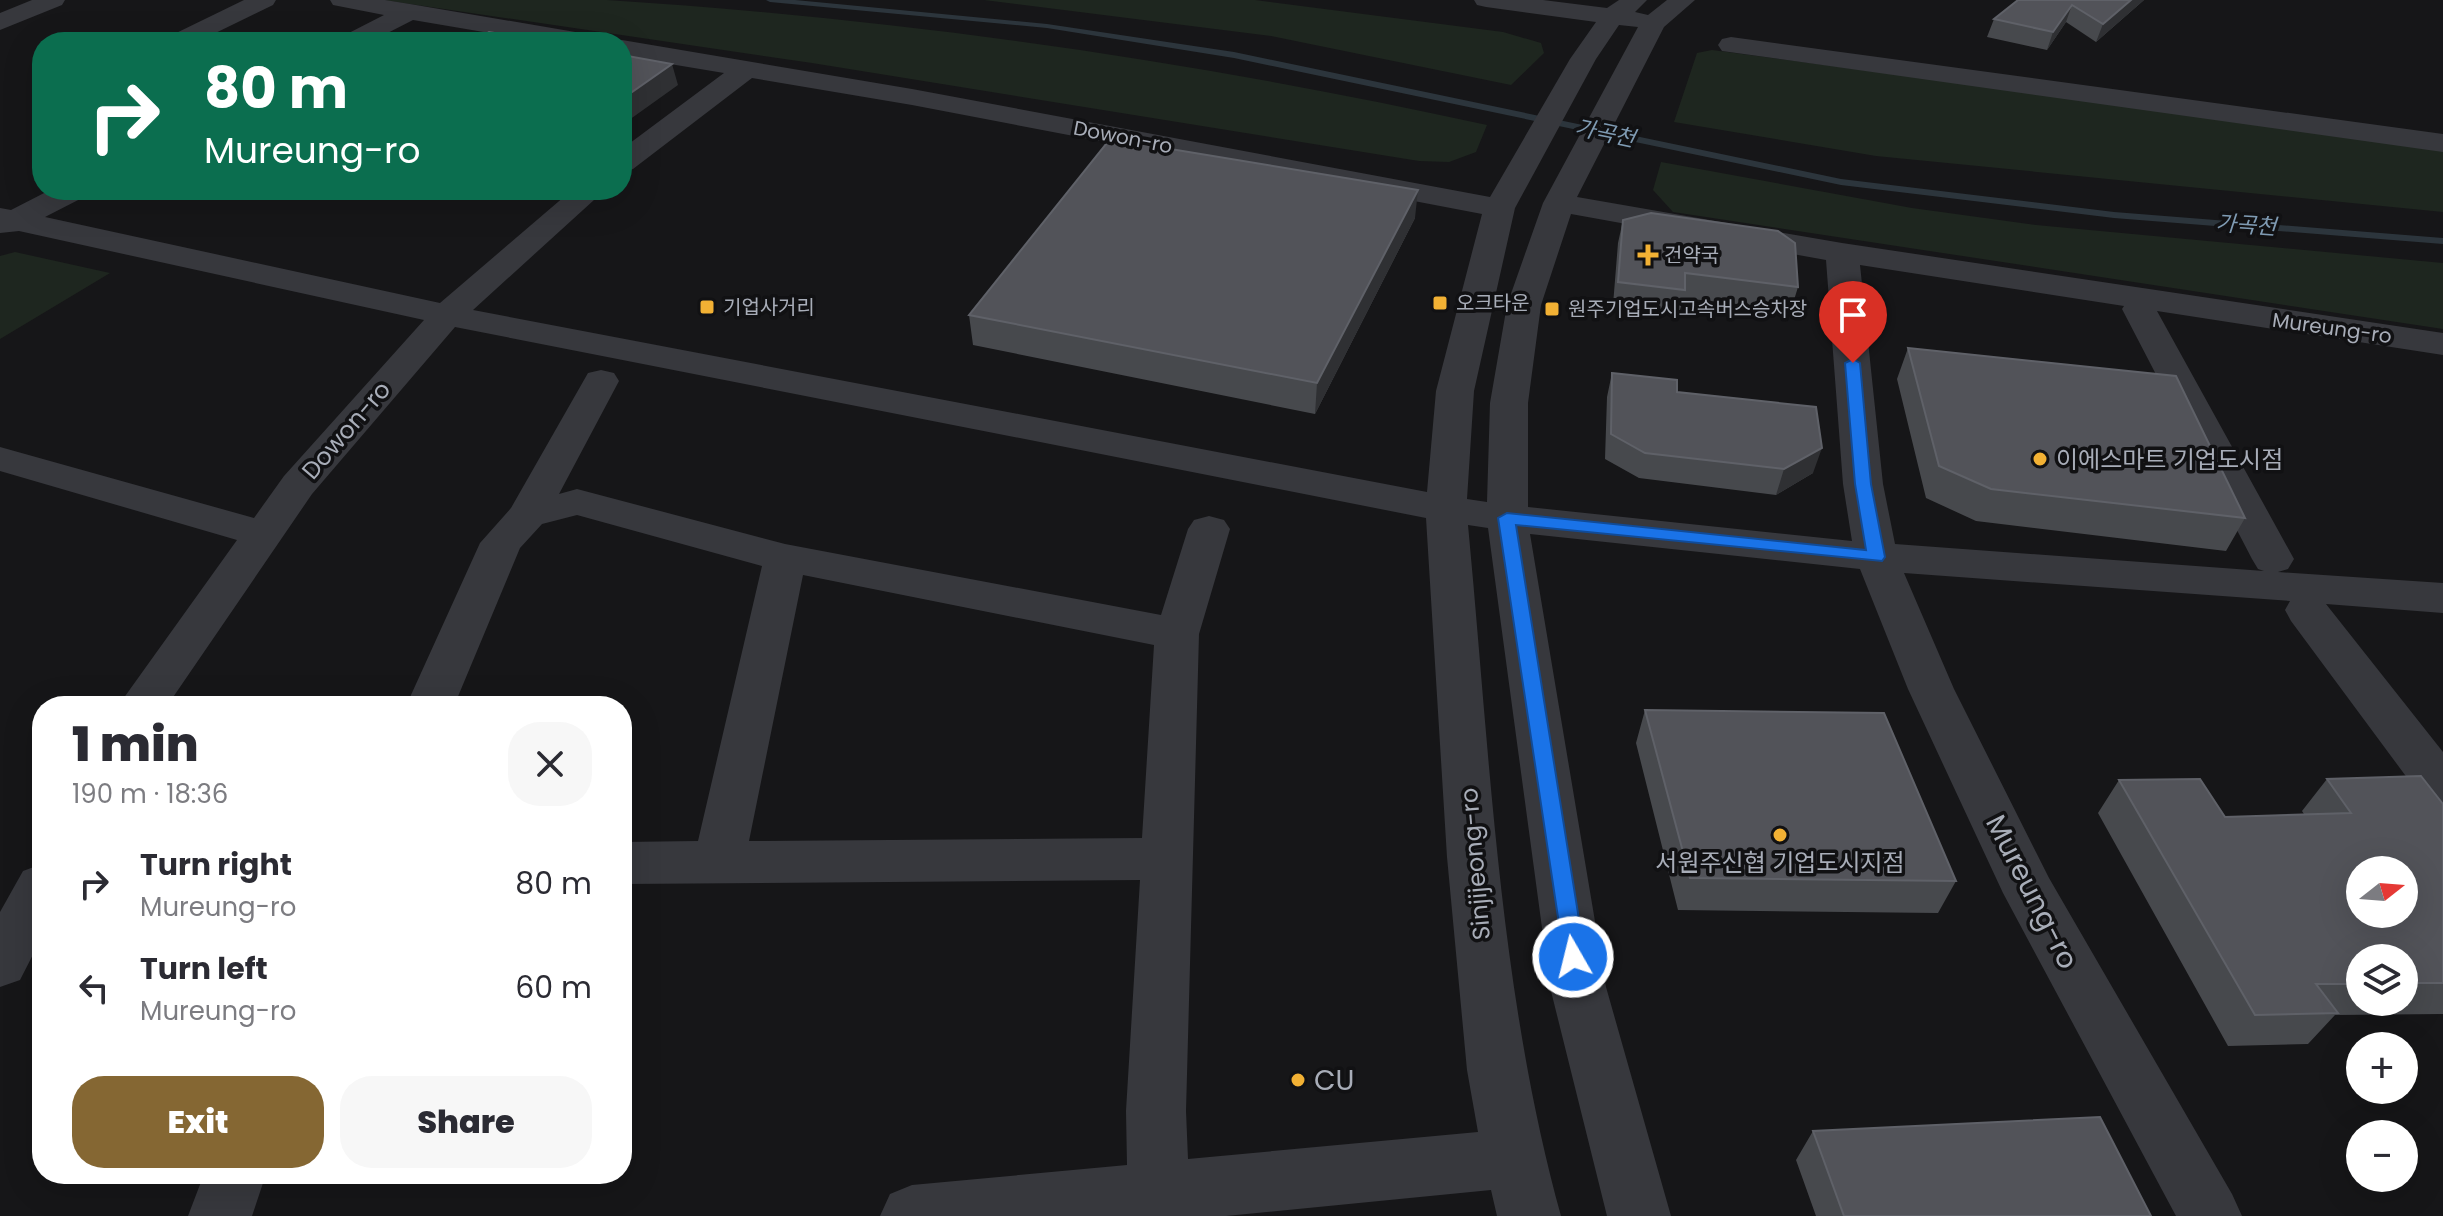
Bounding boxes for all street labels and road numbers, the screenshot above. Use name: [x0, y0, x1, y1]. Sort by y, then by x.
street label: Dowon-ro: [1071, 114, 1175, 160]
street label: Mureung-ro: [2270, 306, 2394, 350]
street label: Dowon-ro: [294, 374, 398, 486]
street label: Sinjijeong-ro: [1452, 787, 1498, 941]
street label: Mureung-ro: [1976, 808, 2088, 976]

